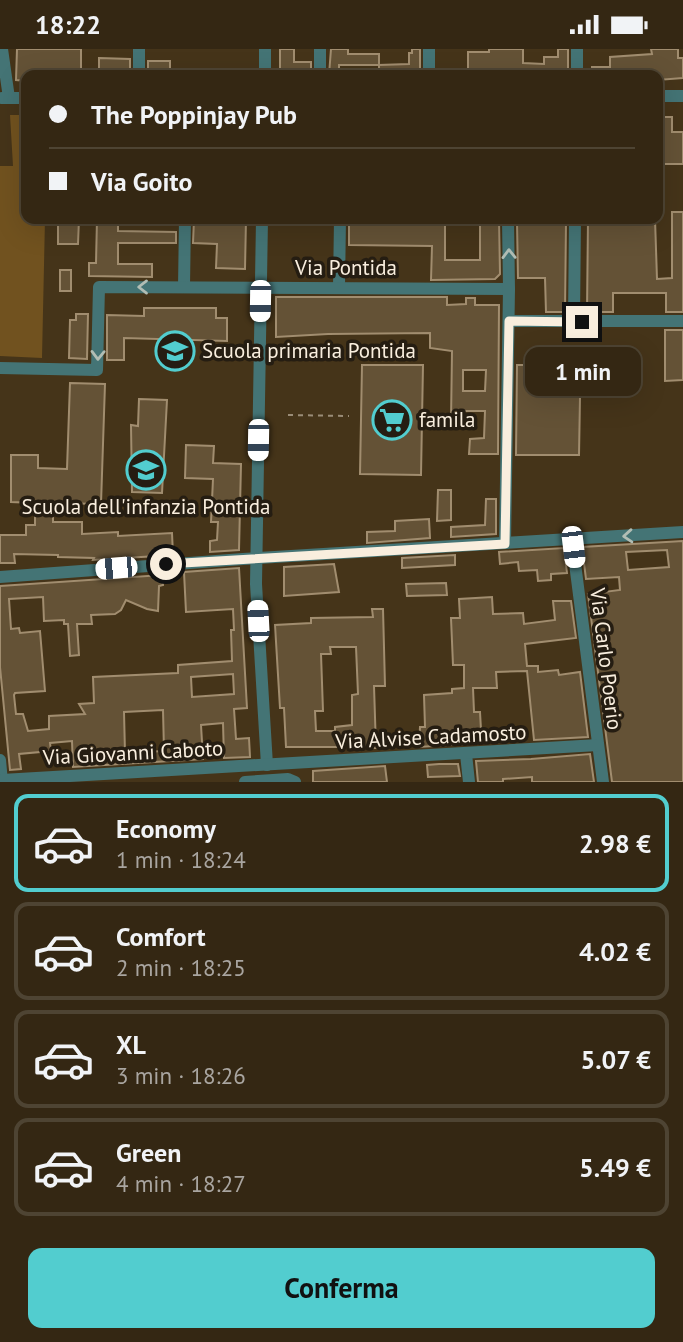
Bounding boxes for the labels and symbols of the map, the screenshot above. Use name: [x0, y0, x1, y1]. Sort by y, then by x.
one-way arrow: [501, 248, 516, 259]
street label: Via Pontida: [294, 254, 397, 281]
one-way arrow: [138, 279, 148, 295]
car: [250, 280, 271, 322]
route end: [566, 306, 598, 338]
school or university icon: Scuola primaria Pontida: [154, 330, 196, 372]
place label: Scuola primaria Pontida: [202, 337, 416, 364]
callout: 1 min: [524, 347, 640, 395]
one-way arrow: [90, 350, 105, 361]
supermarket icon: famila: [371, 399, 413, 441]
place label: famila: [419, 406, 475, 433]
car: [248, 419, 269, 461]
school or university icon: Scuola dell'infanzia Pontida: [125, 449, 167, 491]
place label: Scuola dell'infanzia Pontida: [21, 493, 271, 520]
car: [561, 525, 586, 569]
one-way arrow: [622, 528, 633, 543]
route start: [150, 548, 182, 580]
car: [95, 556, 138, 580]
street label: Via Carlo Poerio: [584, 585, 629, 731]
car: [247, 599, 270, 643]
street label: Via Alvise Cadamosto: [334, 718, 527, 755]
street label: Via Giovanni Caboto: [41, 734, 224, 771]

